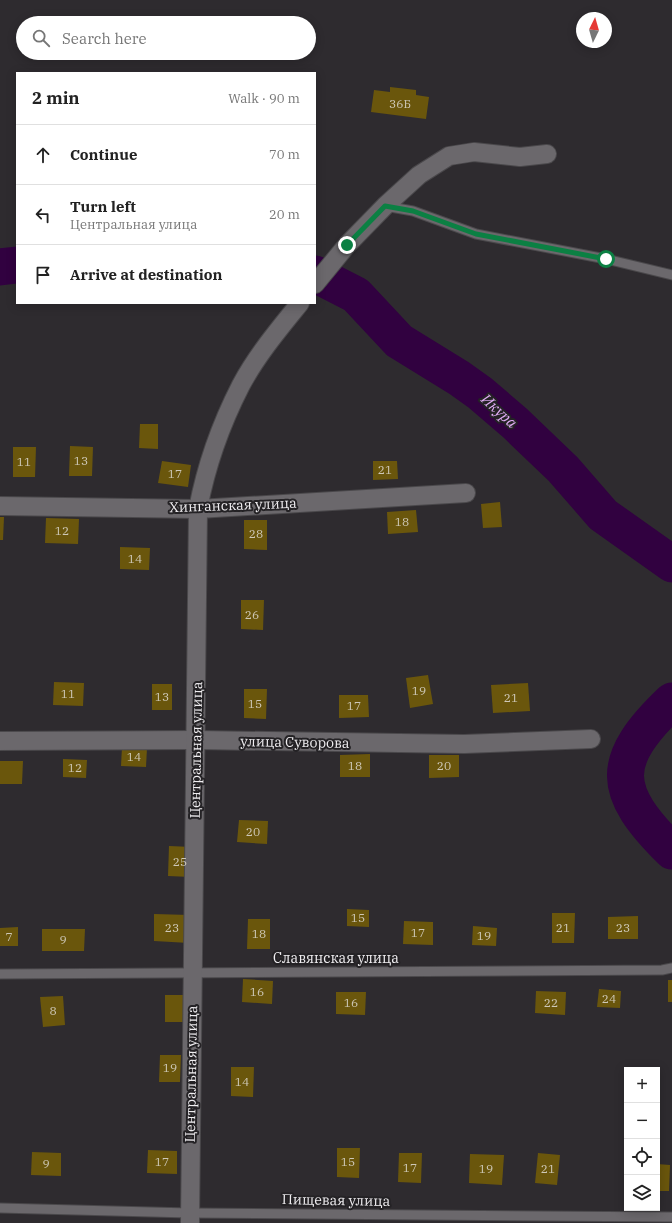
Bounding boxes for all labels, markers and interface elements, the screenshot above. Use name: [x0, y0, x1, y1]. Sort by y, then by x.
north arrow: [576, 12, 612, 48]
search box: [16, 16, 316, 60]
icon: search: [30, 27, 52, 49]
text: Search here: [62, 29, 147, 48]
text: 2 min: [32, 87, 80, 109]
text: Walk · 90 m: [228, 90, 300, 107]
house number: 36Б: [389, 96, 411, 111]
icon: ahead: [32, 144, 54, 166]
text: Continue: [70, 145, 137, 164]
text: 70 m: [269, 146, 300, 163]
text: Turn left: [70, 197, 136, 216]
icon: left: [32, 204, 54, 226]
text: 20 m: [269, 206, 300, 223]
text: Центральная улица: [70, 216, 197, 233]
route end: [338, 236, 356, 254]
route start: [597, 250, 615, 268]
icon: arrive: [32, 264, 54, 286]
text: Arrive at destination: [70, 265, 222, 284]
water label: Икура: [477, 389, 522, 432]
house number: 13: [74, 453, 88, 468]
house number: 11: [17, 454, 31, 469]
house number: 21: [378, 462, 392, 477]
house number: 17: [168, 466, 182, 481]
street label: Хинганская улица: [169, 494, 297, 516]
house number: 18: [395, 514, 409, 529]
house number: 12: [55, 523, 69, 538]
house number: 28: [249, 526, 263, 541]
house number: 14: [128, 551, 142, 566]
house number: 26: [245, 607, 259, 622]
street label: Центральная улица: [186, 681, 206, 819]
house number: 19: [412, 683, 426, 698]
house number: 11: [61, 686, 75, 701]
house number: 13: [155, 689, 169, 704]
house number: 21: [504, 690, 518, 705]
house number: 15: [248, 696, 262, 711]
house number: 17: [347, 698, 361, 713]
street label: улица Суворова: [240, 732, 350, 752]
house number: 14: [127, 749, 141, 764]
house number: 18: [348, 758, 362, 773]
house number: 20: [437, 758, 451, 773]
house number: 12: [68, 760, 82, 775]
house number: 20: [246, 824, 260, 839]
house number: 25: [173, 854, 187, 869]
house number: 15: [351, 910, 365, 925]
house number: 23: [165, 920, 179, 935]
house number: 21: [556, 920, 570, 935]
house number: 23: [616, 920, 630, 935]
house number: 17: [411, 925, 425, 940]
house number: 18: [252, 926, 266, 941]
house number: 19: [477, 928, 491, 943]
house number: 7: [5, 929, 13, 944]
house number: 9: [59, 932, 67, 947]
street label: Славянская улица: [273, 949, 399, 967]
house number: 16: [250, 984, 264, 999]
house number: 24: [602, 991, 616, 1006]
house number: 16: [344, 995, 358, 1010]
house number: 22: [544, 995, 558, 1010]
house number: 8: [49, 1003, 57, 1018]
street label: Центральная улица: [181, 1005, 201, 1143]
house number: 19: [163, 1060, 177, 1075]
map controls: [624, 1067, 660, 1211]
button: +: [624, 1067, 660, 1103]
house number: 14: [235, 1074, 249, 1089]
button: −: [624, 1103, 660, 1139]
button: locate: [624, 1139, 660, 1175]
house number: 17: [155, 1154, 169, 1169]
house number: 15: [341, 1154, 355, 1169]
house number: 9: [42, 1156, 50, 1171]
house number: 17: [403, 1160, 417, 1175]
house number: 19: [479, 1161, 493, 1176]
house number: 21: [541, 1161, 555, 1176]
button: layers: [624, 1175, 660, 1211]
street label: Пищевая улица: [282, 1190, 391, 1210]

